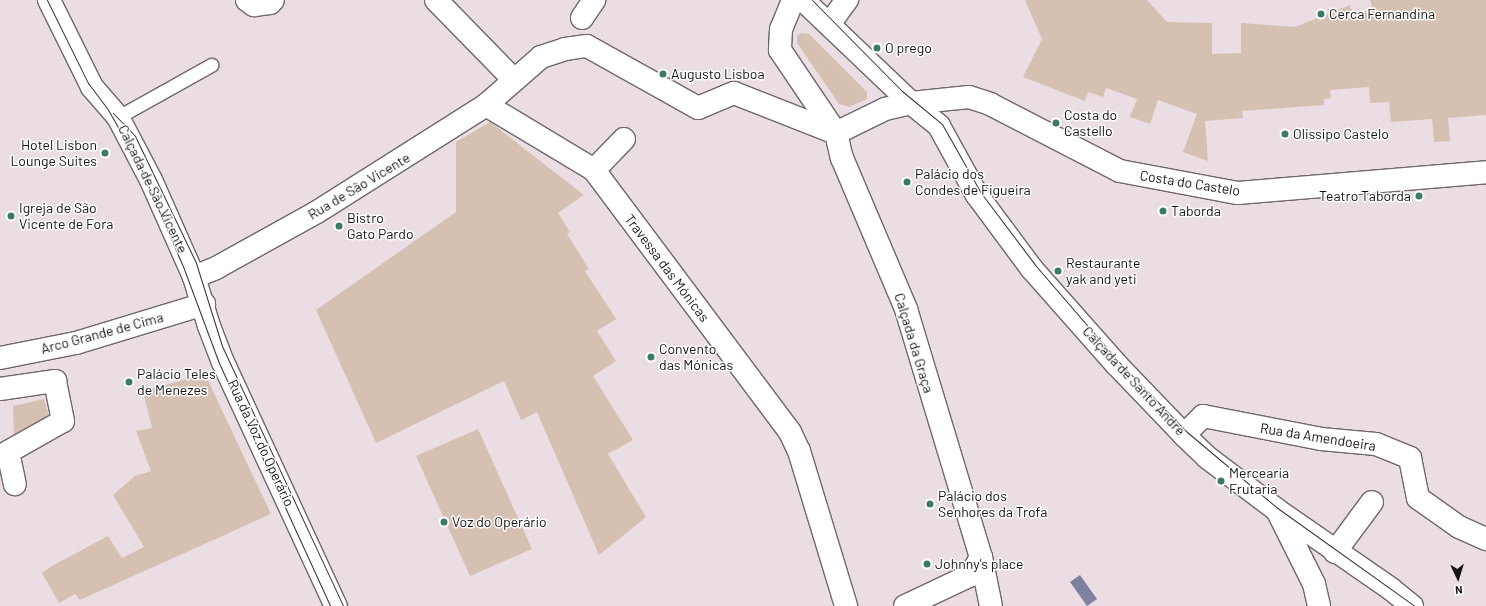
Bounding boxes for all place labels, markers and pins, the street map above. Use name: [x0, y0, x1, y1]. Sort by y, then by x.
place label: Cerca Fernandina: [1329, 6, 1435, 22]
marker: Cerca Fernandina: [1316, 9, 1326, 19]
place label: O prego: [885, 40, 932, 56]
marker: O prego: [872, 43, 882, 53]
place label: Augusto Lisboa: [671, 66, 765, 82]
marker: Augusto Lisboa: [658, 69, 668, 79]
place label: Costa do Castello: [1064, 107, 1117, 140]
marker: Costa do Castello: [1051, 118, 1061, 128]
place label: Olissipo Castelo: [1293, 126, 1389, 142]
marker: Olissipo Castelo: [1280, 129, 1290, 139]
place label: Hotel Lisbon Lounge Suites: [10, 137, 97, 170]
marker: Hotel Lisbon Lounge Suites: [100, 148, 110, 158]
place label: Palácio dos Condes de Figueira: [915, 166, 1031, 198]
marker: Palácio dos Condes de Figueira: [902, 177, 912, 187]
place label: Teatro Taborda: [1319, 188, 1411, 204]
marker: Teatro Taborda: [1414, 191, 1424, 201]
place label: Igreja de São Vicente de Fora: [19, 200, 113, 232]
place label: Taborda: [1171, 203, 1221, 219]
marker: Taborda: [1158, 206, 1168, 216]
place label: Bistro Gato Pardo: [347, 210, 414, 242]
marker: Igreja de São Vicente de Fora: [6, 211, 16, 221]
marker: Bistro Gato Pardo: [334, 221, 344, 231]
place label: Restaurante yak and yeti: [1066, 255, 1140, 288]
marker: Restaurante yak and yeti: [1053, 266, 1063, 276]
place label: Convento das Mónicas: [659, 341, 733, 374]
marker: Convento das Mónicas: [646, 352, 656, 362]
place label: Palácio Teles de Menezes: [137, 366, 216, 398]
marker: Palácio Teles de Menezes: [124, 377, 134, 387]
place label: Mercearia Frutaria: [1229, 465, 1289, 498]
marker: Mercearia Frutaria: [1216, 476, 1226, 486]
place label: Palácio dos Senhores da Trofa: [938, 488, 1047, 520]
marker: Palácio dos Senhores da Trofa: [925, 499, 935, 509]
place label: Voz do Operário: [452, 514, 547, 530]
marker: Voz do Operário: [439, 517, 449, 527]
place label: Johnny's place: [935, 556, 1023, 572]
marker: Johnny's place: [922, 559, 932, 569]

